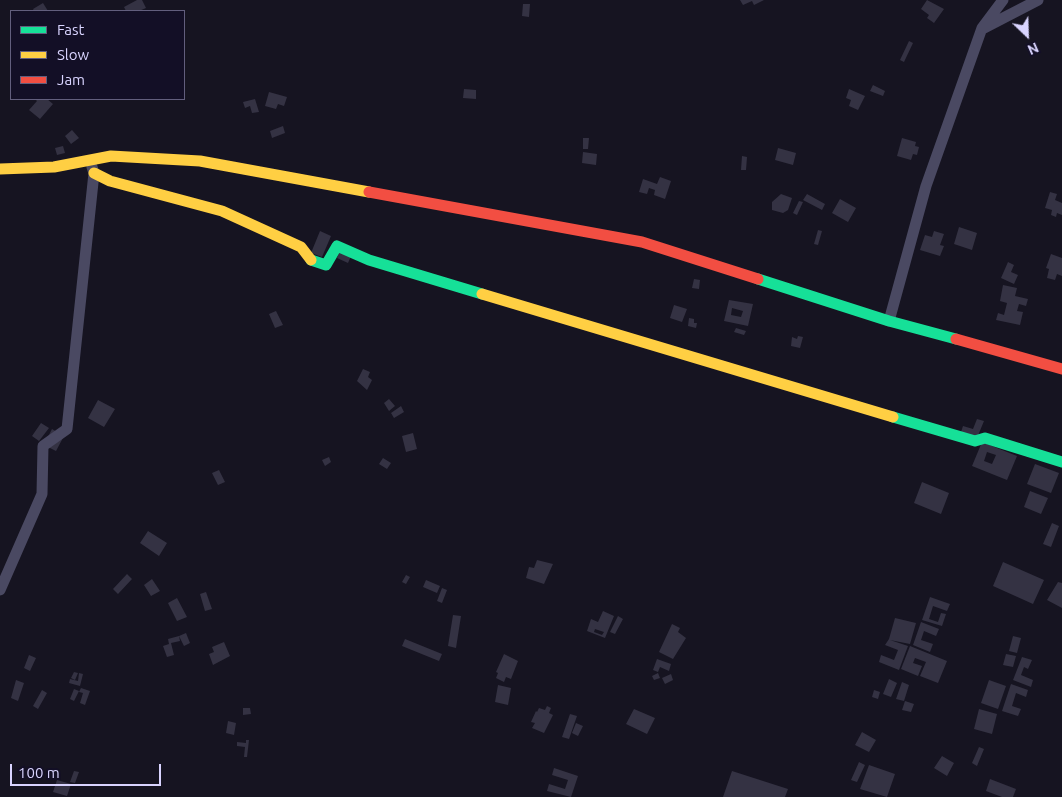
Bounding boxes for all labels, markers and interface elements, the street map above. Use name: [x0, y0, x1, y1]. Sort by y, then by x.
legend: [10, 10, 185, 100]
north arrow: [1002, 10, 1052, 60]
text: Fast: [57, 21, 84, 38]
text: N: [1025, 39, 1041, 58]
text: Slow: [57, 46, 89, 63]
text: Jam: [57, 71, 85, 88]
scale bar: [12, 754, 164, 786]
text: 100 m: [18, 764, 60, 781]

